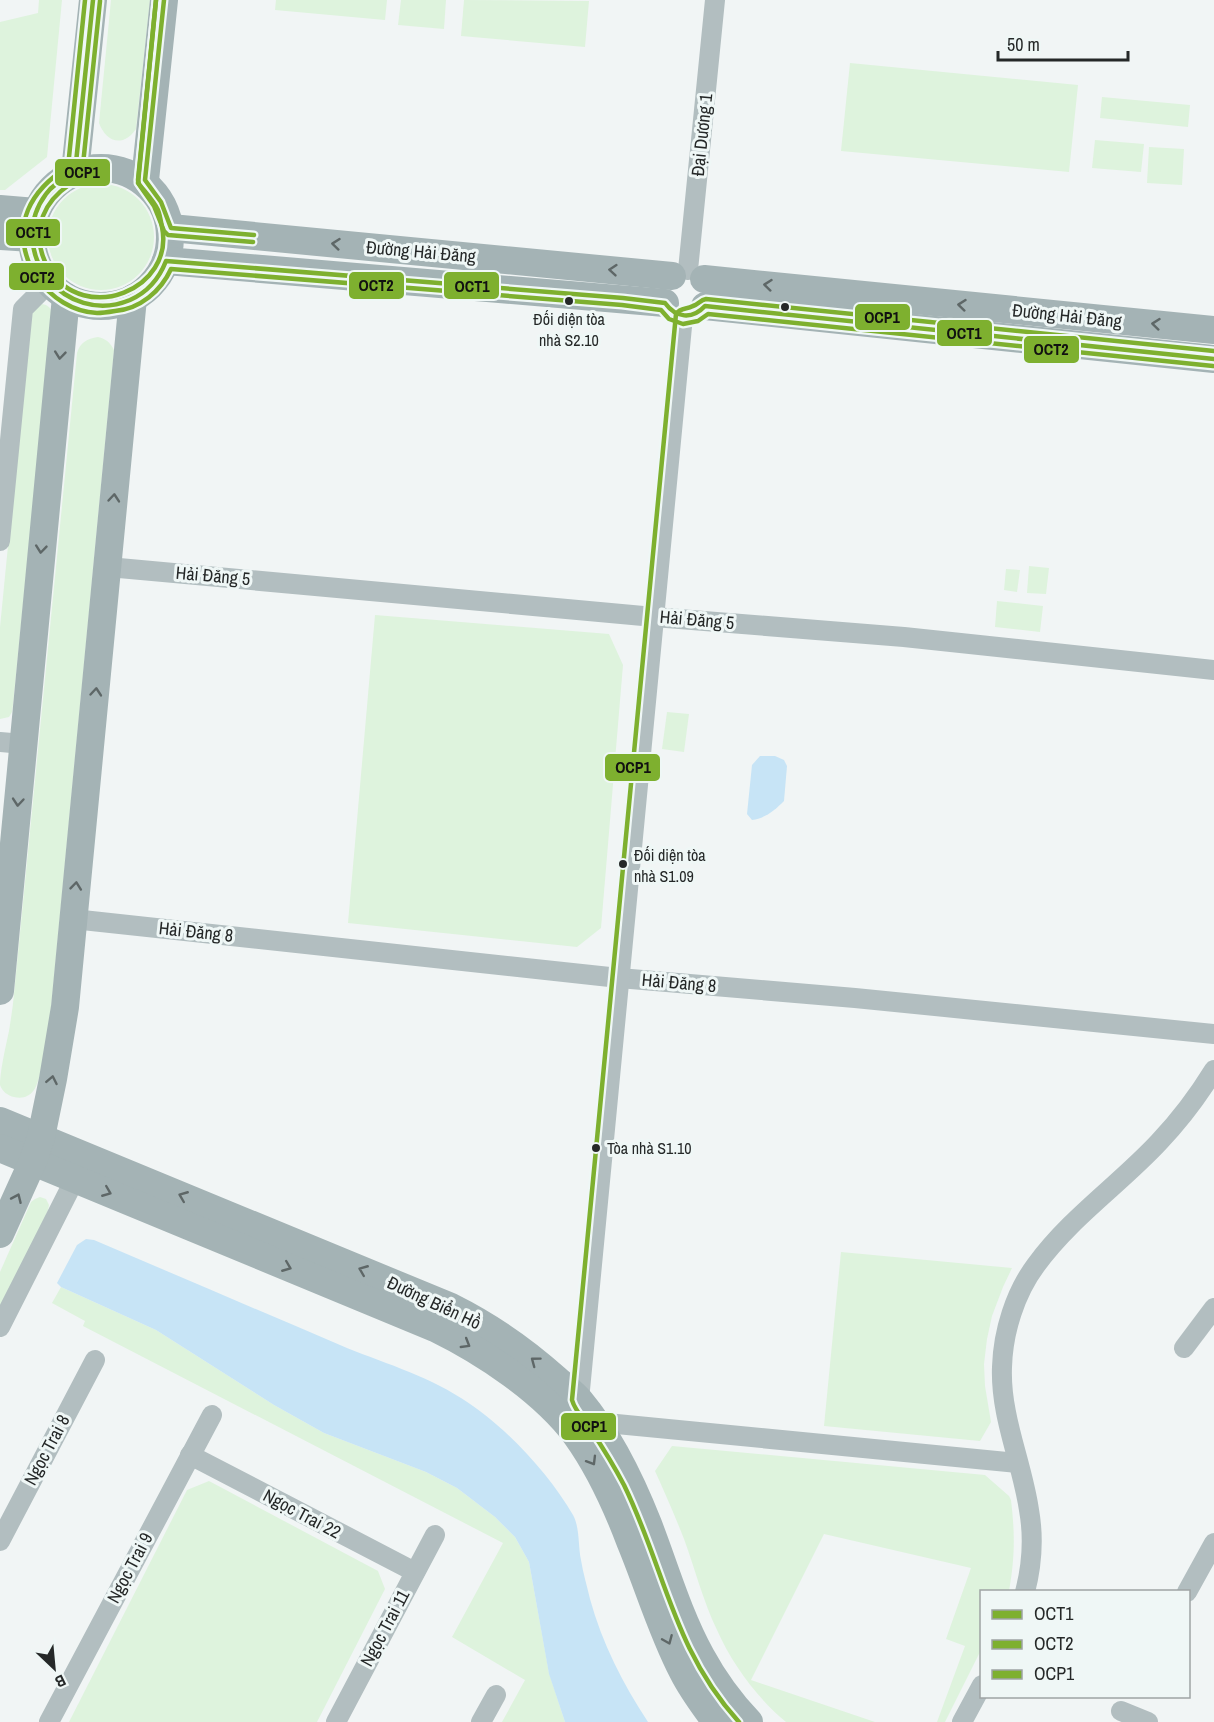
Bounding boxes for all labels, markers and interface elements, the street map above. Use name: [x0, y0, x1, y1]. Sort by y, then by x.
scale bar: [998, 24, 1128, 62]
text: 50 m: [1007, 32, 1040, 57]
street label: Đại Dương 1: [685, 92, 718, 177]
line badge: OCP1: [54, 158, 111, 187]
text: OCP1: [64, 161, 101, 183]
line badge: OCT1: [5, 218, 61, 247]
text: OCT1: [16, 221, 51, 243]
street label: Đường Hải Đăng: [365, 234, 478, 269]
one-way arrow: [331, 238, 340, 251]
line badge: OCT2: [8, 262, 65, 291]
one-way arrow: [609, 264, 618, 277]
text: OCT2: [20, 266, 55, 288]
line badge: OCT2: [348, 271, 405, 300]
line badge: OCT1: [443, 271, 500, 300]
text: OCT2: [359, 274, 394, 296]
text: OCT1: [455, 275, 490, 297]
one-way arrow: [763, 280, 772, 292]
marker: Đối diện tòa nhà S2.10: [563, 295, 575, 307]
street label: Đường Hải Đăng: [1011, 297, 1124, 334]
one-way arrow: [957, 299, 966, 312]
unlabelled marker: [779, 301, 791, 313]
line badge: OCP1: [854, 303, 911, 331]
text: OCP1: [864, 306, 901, 328]
place label: Đối diện tòa nhà S2.10: [533, 308, 605, 351]
one-way arrow: [1151, 318, 1160, 331]
line badge: OCT1: [936, 319, 993, 347]
text: OCT1: [947, 322, 982, 344]
line badge: OCT2: [1023, 335, 1080, 364]
text: OCT2: [1034, 338, 1069, 360]
one-way arrow: [54, 351, 67, 360]
one-way arrow: [107, 494, 120, 503]
one-way arrow: [35, 545, 48, 554]
street label: Hải Đăng 5: [175, 560, 251, 591]
street label: Hải Đăng 5: [659, 604, 735, 635]
one-way arrow: [89, 688, 102, 697]
line badge: OCP1: [604, 753, 661, 782]
text: OCP1: [615, 756, 652, 778]
one-way arrow: [12, 798, 25, 807]
place label: Đối diện tòa nhà S1.09: [634, 844, 706, 887]
marker: Đối diện tòa nhà S1.09: [617, 858, 629, 870]
one-way arrow: [69, 882, 82, 891]
street label: Hải Đăng 8: [158, 915, 234, 948]
street label: Hải Đăng 8: [641, 967, 717, 998]
one-way arrow: [45, 1075, 58, 1085]
place label: Tòa nhà S1.10: [607, 1137, 692, 1159]
marker: Tòa nhà S1.10: [590, 1142, 602, 1154]
one-way arrow: [100, 1185, 111, 1197]
one-way arrow: [178, 1191, 189, 1203]
one-way arrow: [10, 1193, 22, 1204]
one-way arrow: [280, 1260, 291, 1272]
one-way arrow: [359, 1265, 370, 1277]
street label: Đường Biển Hồ: [383, 1270, 485, 1335]
one-way arrow: [460, 1337, 470, 1349]
one-way arrow: [530, 1358, 541, 1369]
street label: Ngọc Trai 8: [18, 1410, 76, 1489]
line badge: OCP1: [560, 1412, 617, 1441]
text: OCP1: [571, 1415, 608, 1437]
one-way arrow: [585, 1455, 597, 1465]
street label: Ngọc Trai 22: [259, 1483, 345, 1544]
street label: Ngọc Trai 9: [101, 1528, 159, 1607]
street label: Ngọc Trai 11: [354, 1584, 416, 1670]
legend: [980, 1590, 1190, 1698]
text: OCT1: [1034, 1601, 1074, 1626]
text: OCT2: [1034, 1631, 1073, 1656]
one-way arrow: [661, 1634, 673, 1645]
north arrow: [24, 1638, 84, 1698]
text: OCP1: [1034, 1661, 1075, 1686]
text: B: [51, 1670, 70, 1693]

